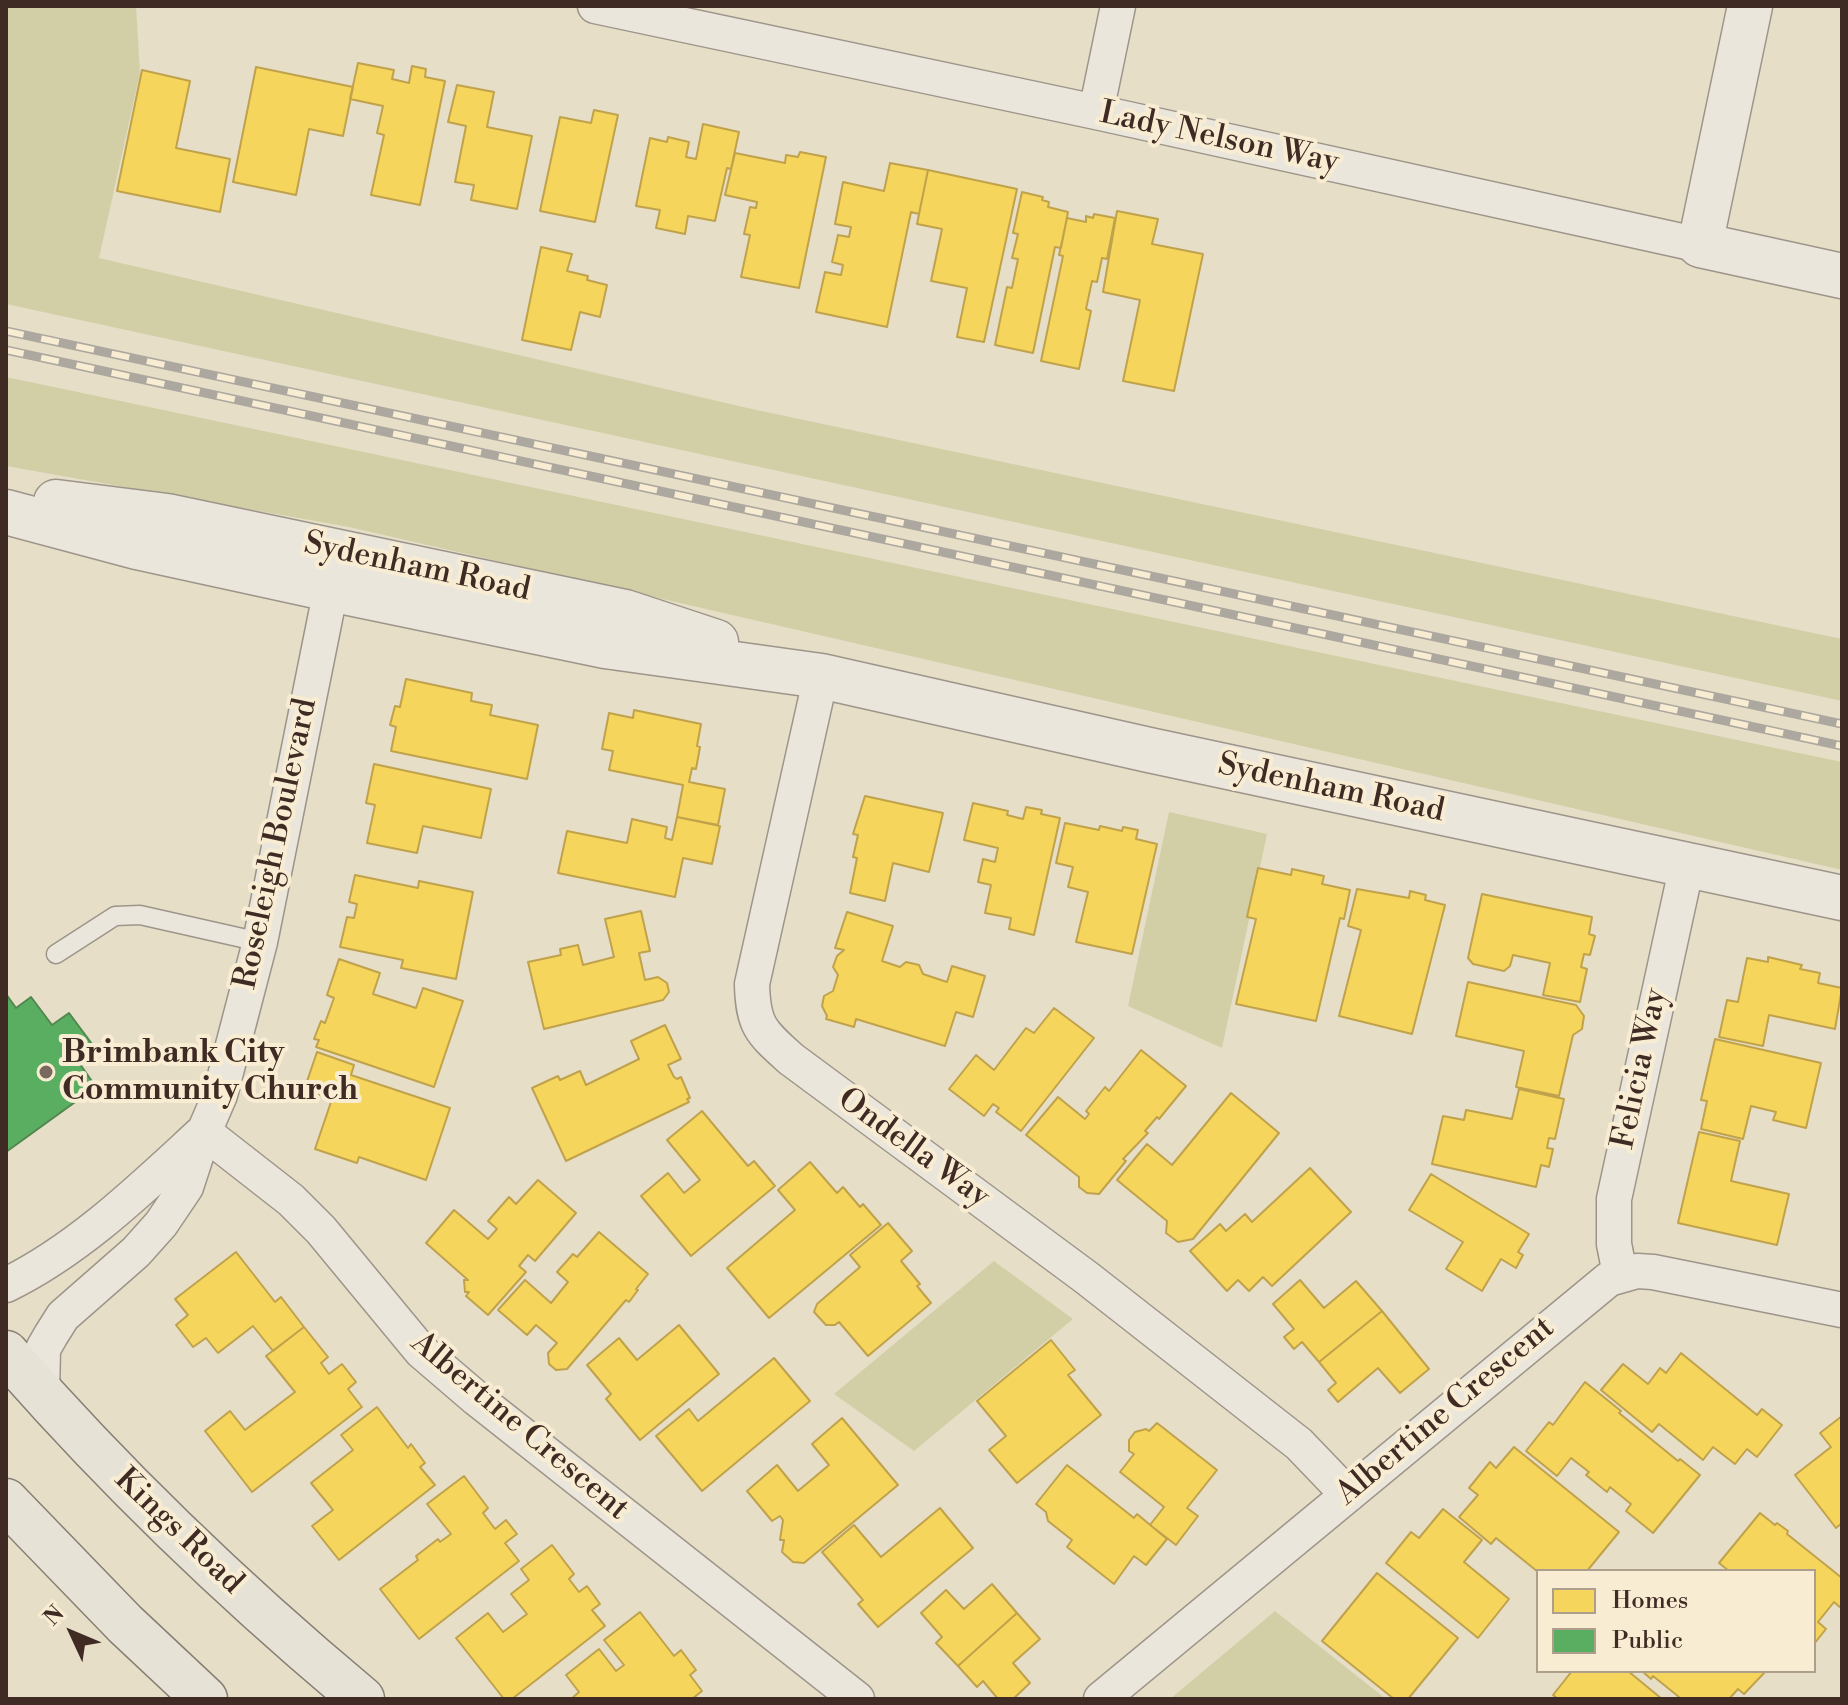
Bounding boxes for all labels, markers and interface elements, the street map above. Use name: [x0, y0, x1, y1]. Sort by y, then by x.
street label: Lady Nelson Way: [1096, 95, 1342, 183]
street label: Sydenham Road: [300, 525, 534, 611]
street label: Roseleigh Boulevard: [227, 695, 327, 993]
street label: Sydenham Road: [1214, 746, 1448, 832]
street label: Felicia Way: [1605, 985, 1677, 1153]
place label: Brimbank City Community Church: [62, 1035, 358, 1110]
marker: Brimbank City Community Church: [37, 1063, 55, 1081]
street label: Ondella Way: [829, 1081, 997, 1217]
street label: Albertine Crescent: [1329, 1310, 1563, 1514]
street label: Albertine Crescent: [402, 1325, 636, 1529]
street label: Kings Road: [106, 1461, 250, 1603]
legend: [1536, 1569, 1816, 1673]
text: Homes: [1612, 1586, 1688, 1616]
north arrow: [32, 1593, 112, 1673]
text: N: [39, 1600, 70, 1632]
text: Public: [1612, 1626, 1683, 1656]

